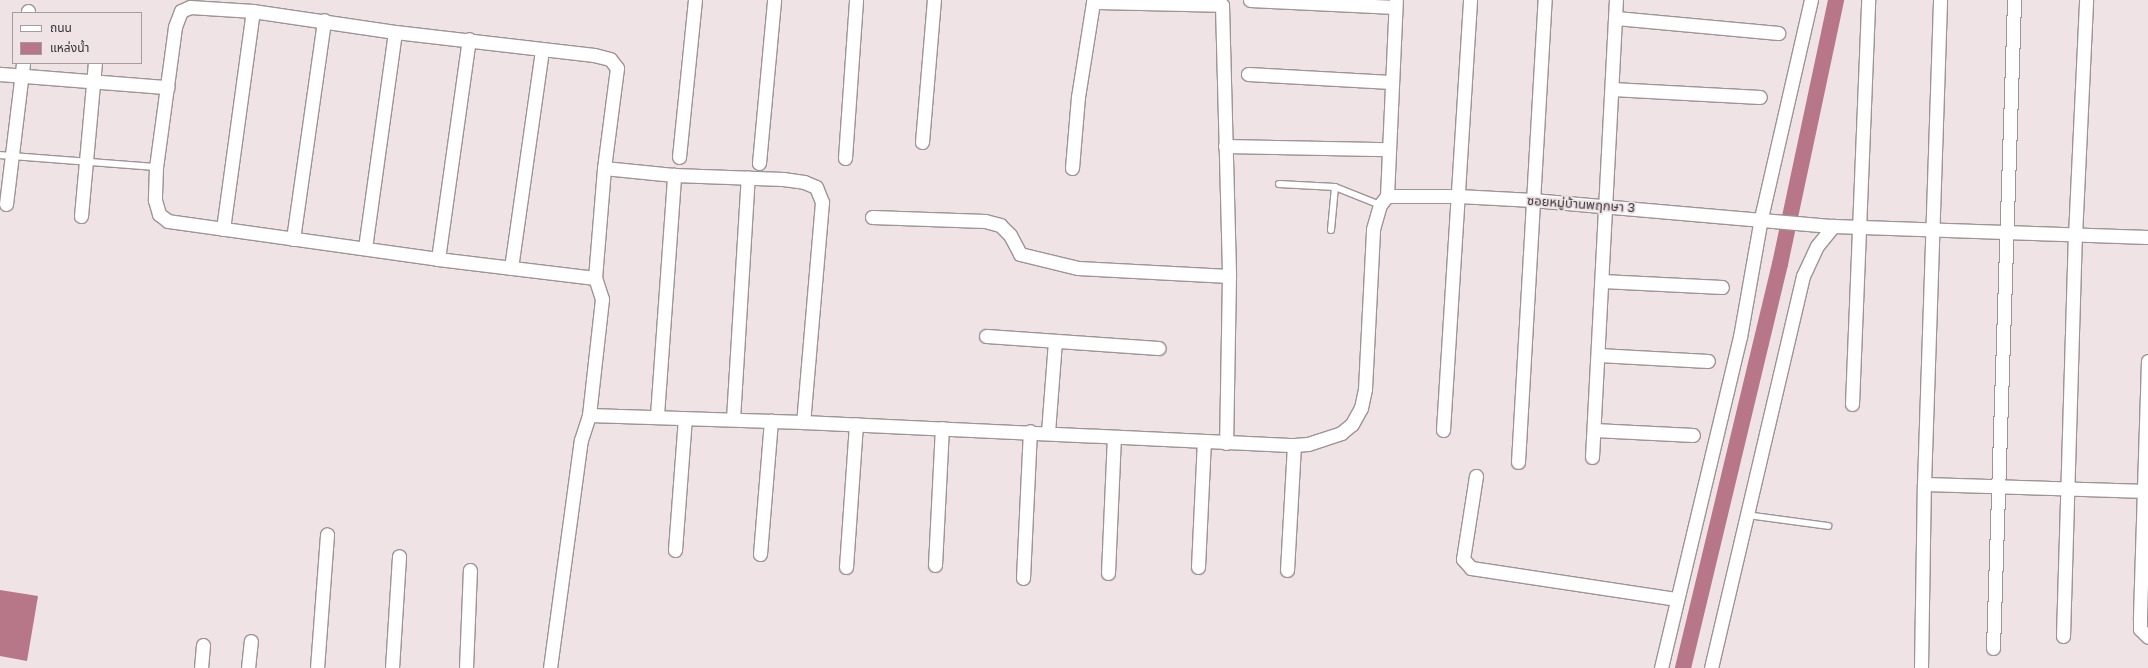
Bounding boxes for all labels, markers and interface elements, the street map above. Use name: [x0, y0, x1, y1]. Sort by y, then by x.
legend: [12, 12, 142, 64]
text: ถนน: [50, 20, 72, 35]
text: แหล่งน้ำ: [50, 40, 89, 55]
street label: ซอยหมู่บ้านพฤกษา 3: [1526, 192, 1636, 216]

